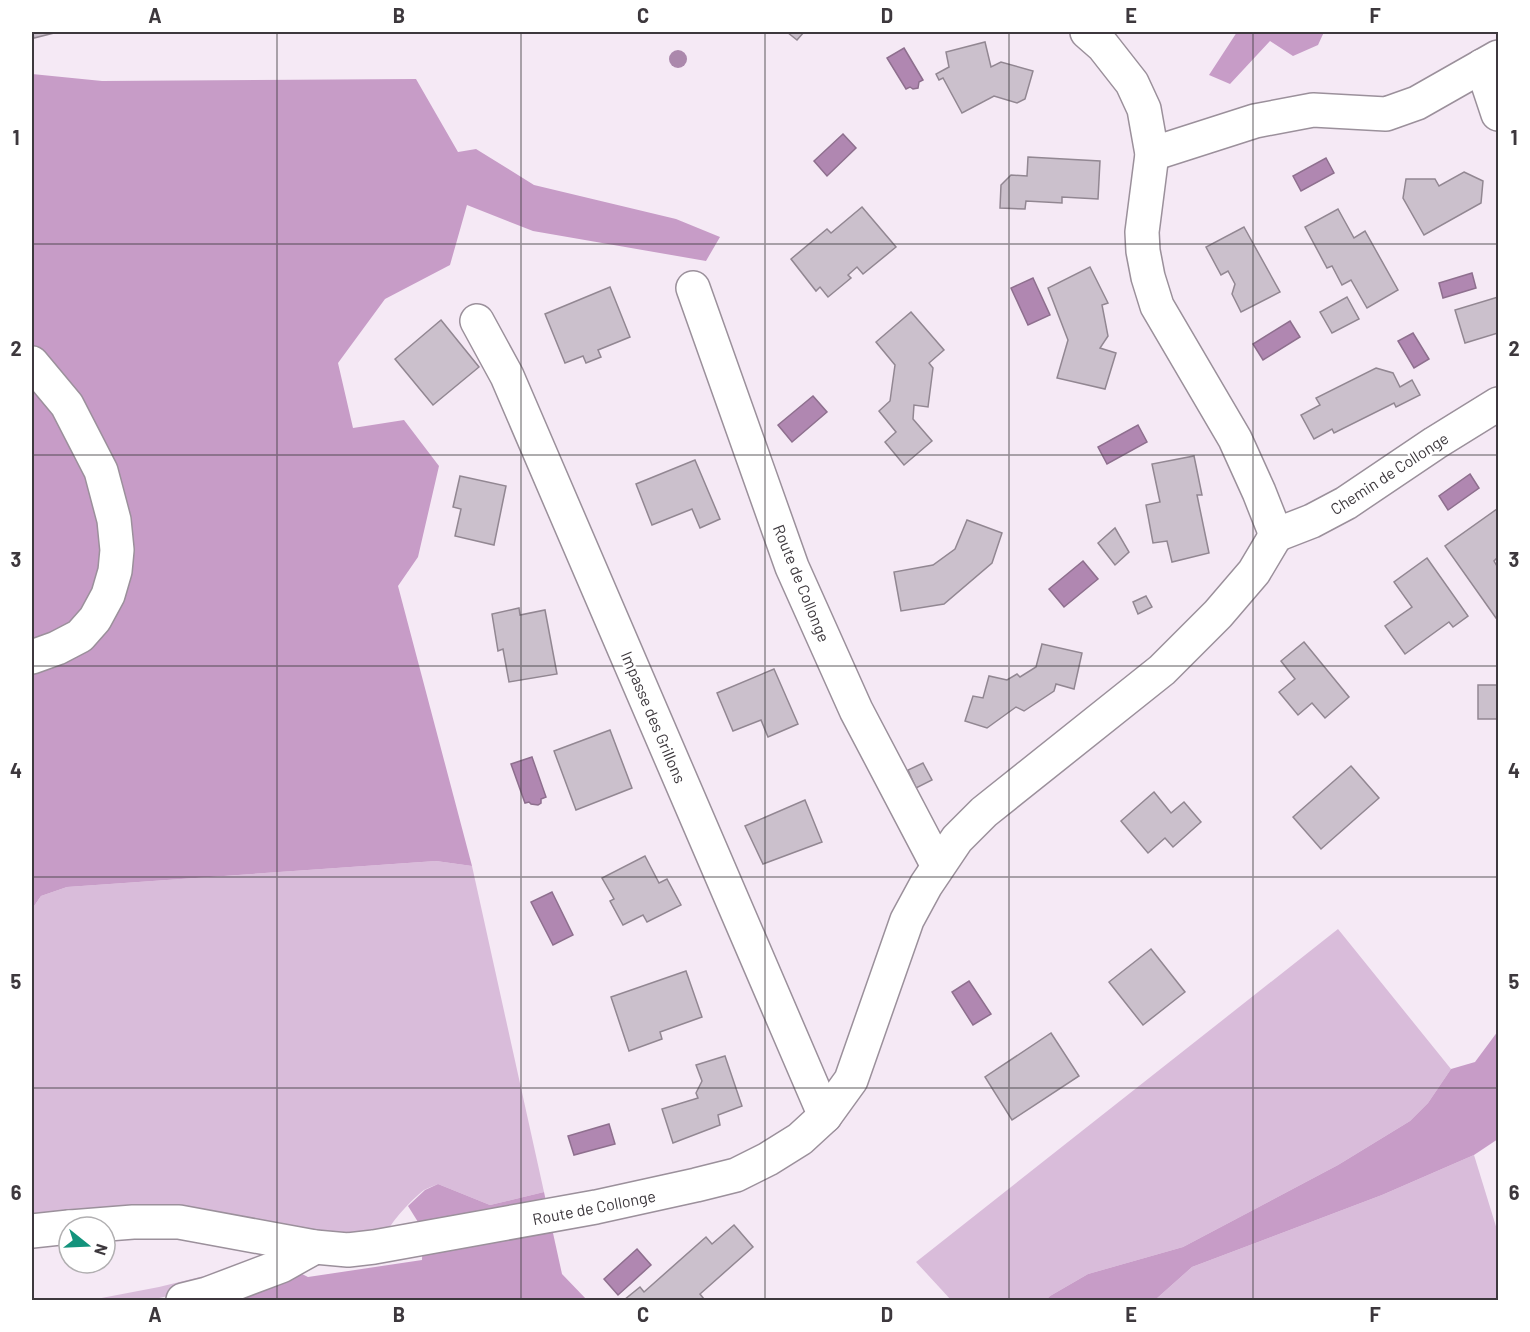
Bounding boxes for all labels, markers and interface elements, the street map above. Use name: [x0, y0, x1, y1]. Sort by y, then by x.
text: A: [148, 3, 162, 27]
text: B: [393, 3, 405, 27]
text: C: [637, 3, 649, 27]
text: D: [881, 3, 893, 27]
text: E: [1125, 3, 1137, 27]
text: F: [1369, 3, 1381, 27]
text: 1: [12, 125, 20, 149]
text: 1: [1510, 125, 1518, 149]
text: 2: [10, 336, 22, 360]
text: 2: [1508, 336, 1520, 360]
street label: Chemin de Collonge: [1327, 428, 1451, 518]
street label: Route de Collonge: [770, 521, 834, 645]
text: 3: [11, 547, 21, 571]
text: 3: [1509, 547, 1519, 571]
street label: Impasse des Grillons: [618, 648, 690, 786]
text: 4: [10, 758, 22, 782]
text: 4: [1508, 758, 1520, 782]
text: 5: [11, 969, 22, 993]
text: 5: [1509, 969, 1520, 993]
text: 6: [11, 1180, 22, 1204]
text: 6: [1509, 1180, 1520, 1204]
street label: Route de Collonge: [531, 1186, 657, 1228]
north arrow: [57, 1215, 117, 1275]
text: N: [91, 1242, 112, 1258]
text: A: [148, 1302, 162, 1326]
text: B: [393, 1302, 405, 1326]
text: C: [637, 1302, 649, 1326]
text: D: [881, 1302, 893, 1326]
text: E: [1125, 1302, 1137, 1326]
text: F: [1369, 1302, 1381, 1326]

